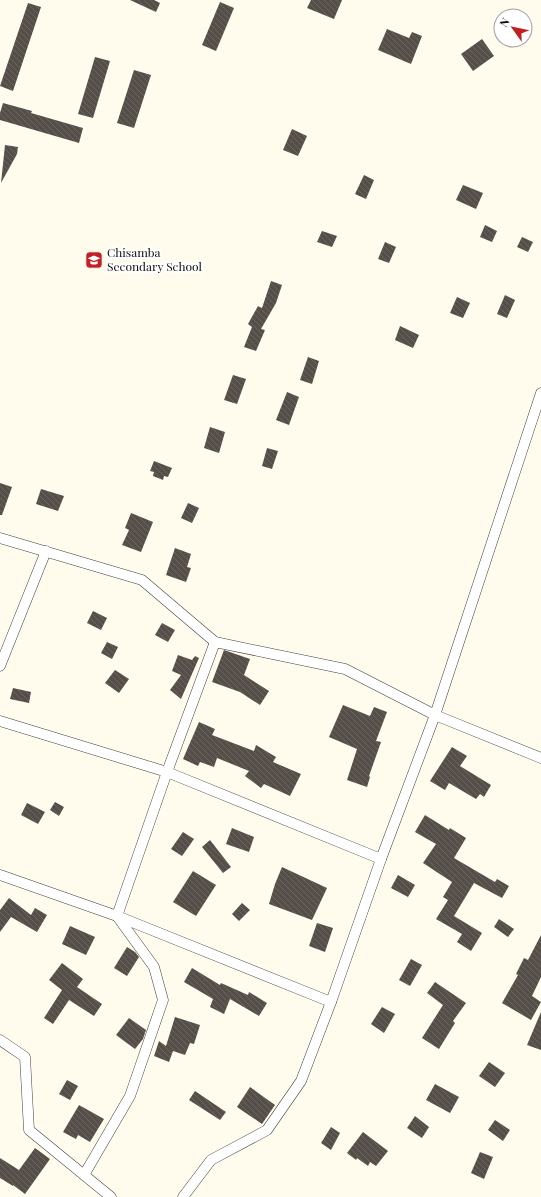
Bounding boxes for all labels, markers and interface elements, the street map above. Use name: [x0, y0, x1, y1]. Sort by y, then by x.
north arrow: [493, 8, 533, 48]
text: N: [496, 15, 513, 30]
place label: Chisamba Secondary School: [107, 244, 203, 274]
school or university icon: Chisamba Secondary School: [84, 250, 104, 270]

